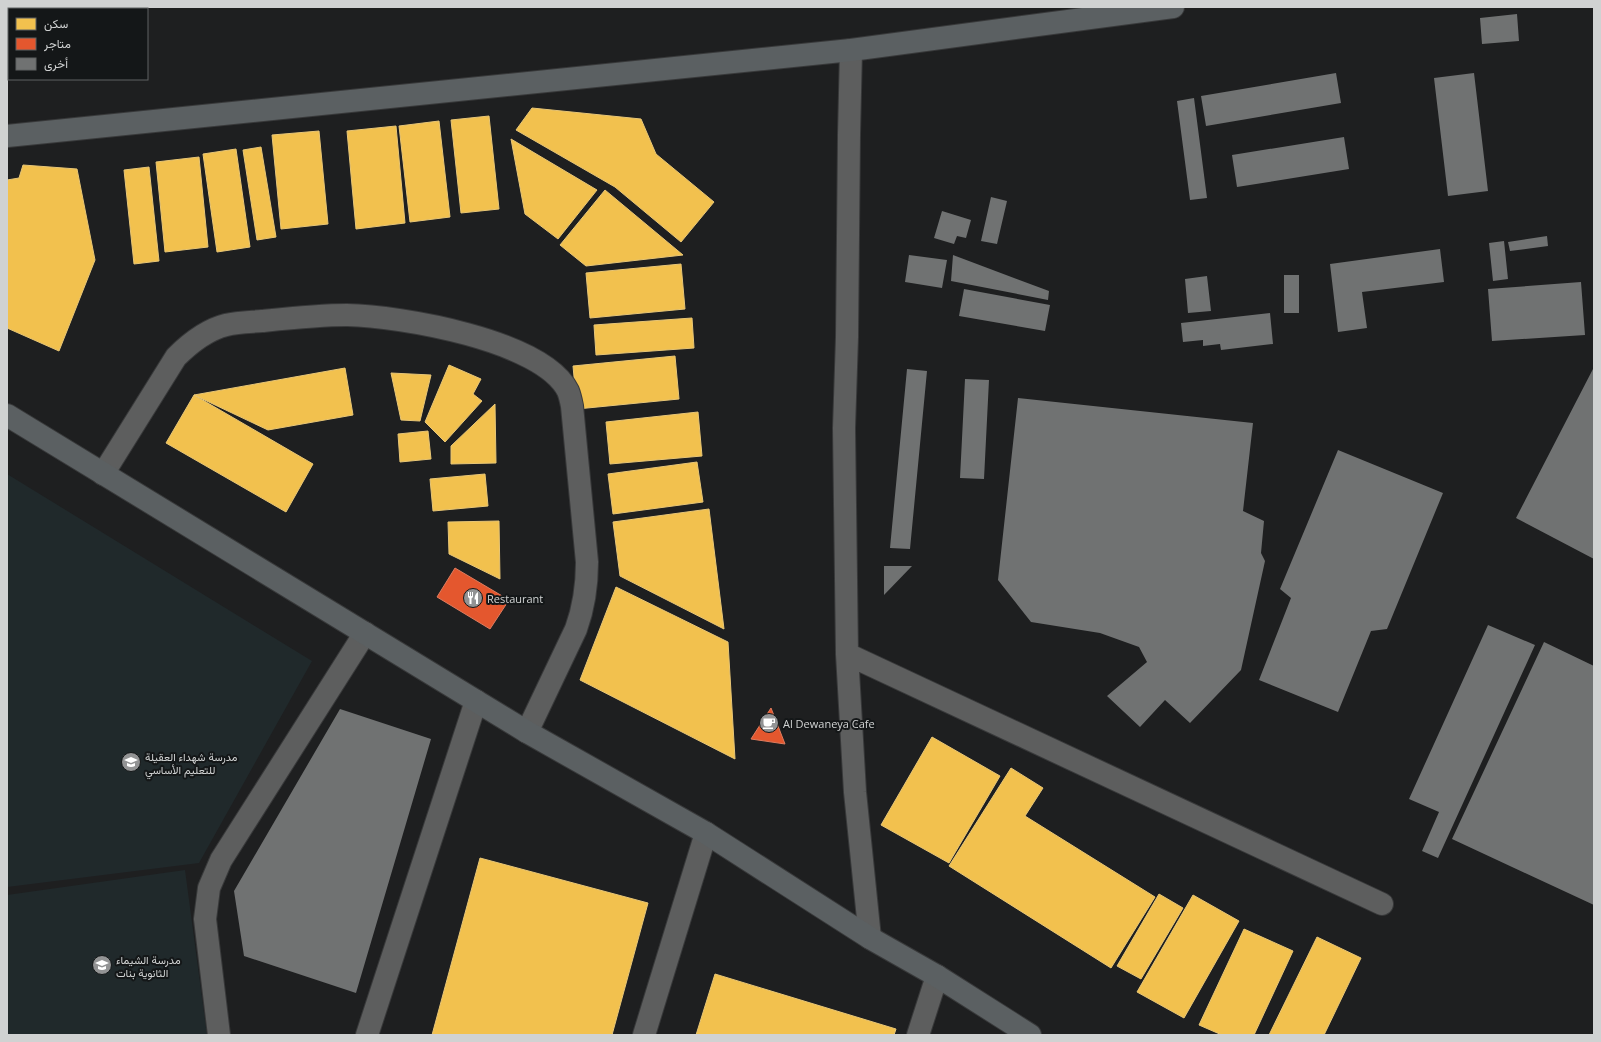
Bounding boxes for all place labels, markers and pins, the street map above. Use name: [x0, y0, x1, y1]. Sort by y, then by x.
restaurant icon: Restaurant: [462, 587, 484, 609]
place label: Restaurant: [487, 591, 543, 606]
cafe icon: Al Dewaneya Cafe: [758, 712, 780, 734]
place label: Al Dewaneya Cafe: [783, 716, 875, 731]
place label: مدرسة شهداء العقيلة للتعليم الأساسي: [145, 749, 238, 780]
school or university icon: مدرسة شهداء العقيلة للتعليم الأساسي: [120, 751, 142, 773]
place label: مدرسة الشيماء الثانوية بنات: [116, 952, 181, 980]
school or university icon: مدرسة الشيماء الثانوية بنات: [91, 954, 113, 976]

